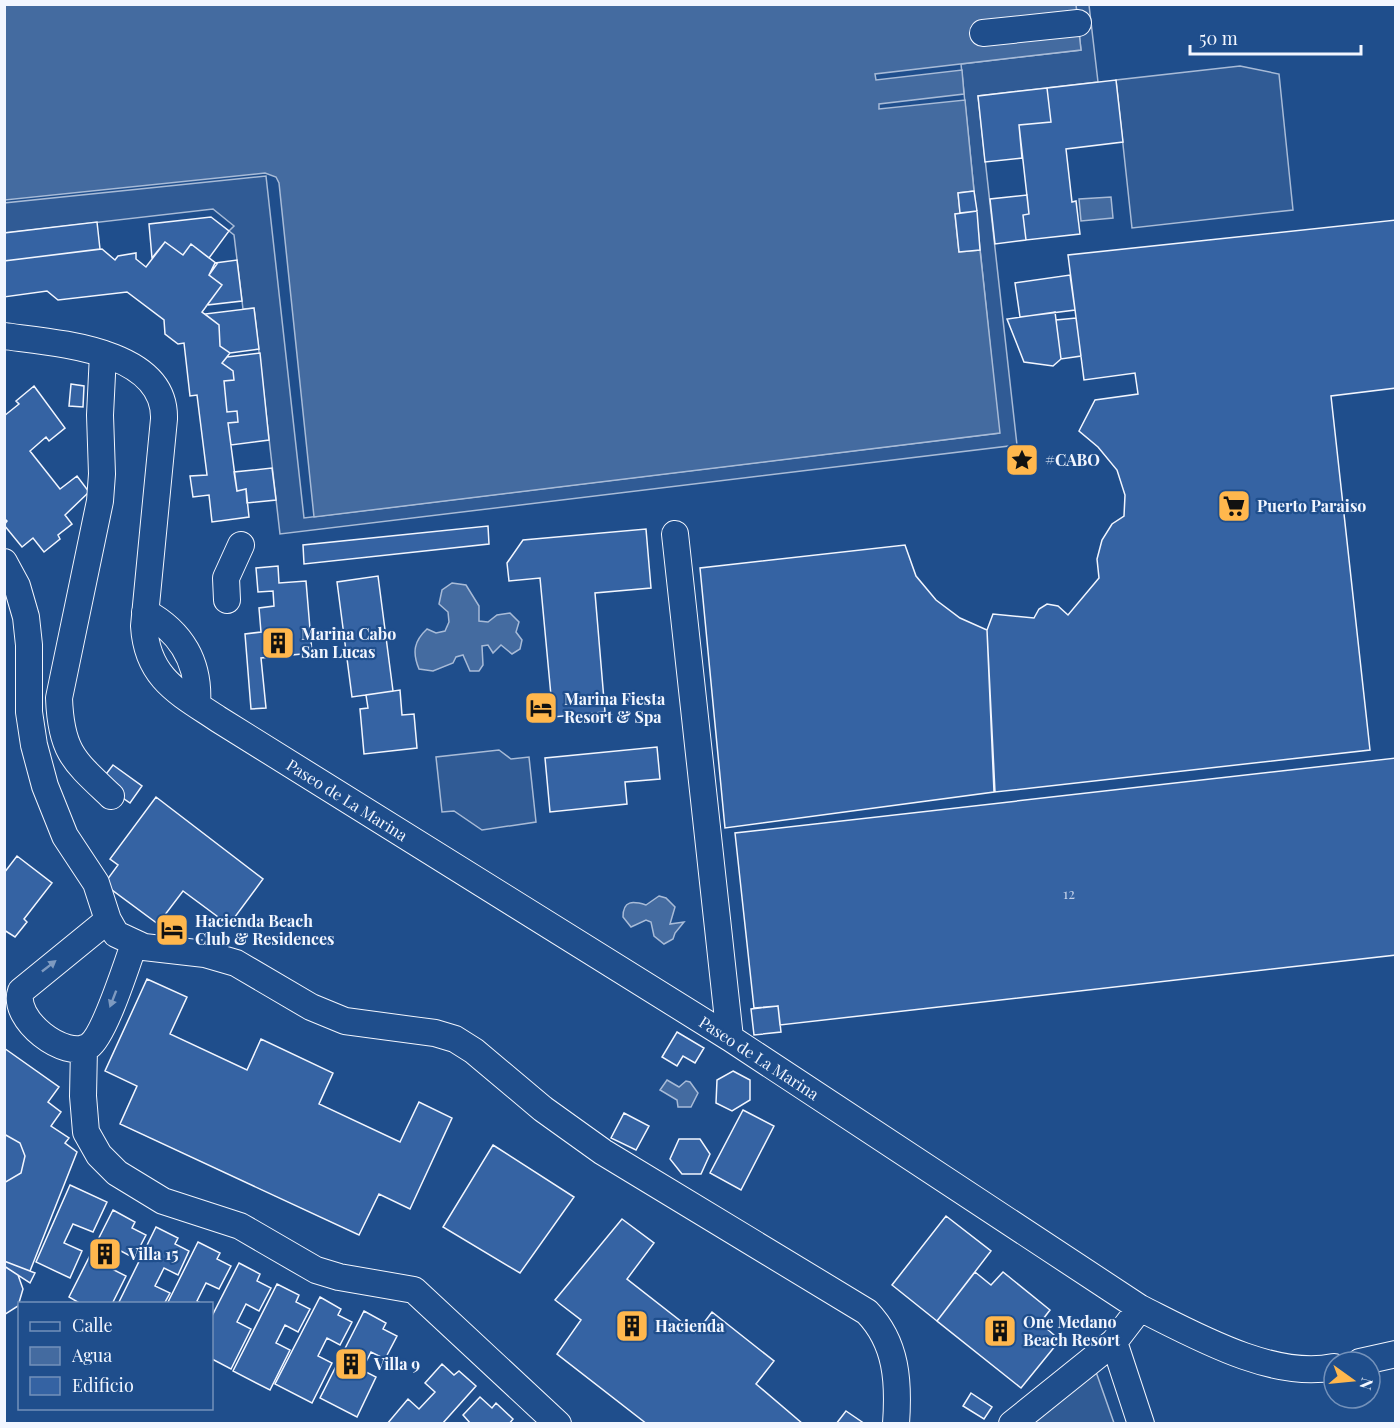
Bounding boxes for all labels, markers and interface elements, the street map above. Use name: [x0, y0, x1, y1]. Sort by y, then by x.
scale bar: [1190, 18, 1361, 56]
text: 50 m: [1199, 26, 1238, 50]
place icon: #CABO: [1004, 442, 1040, 478]
place label: #CABO: [1045, 449, 1100, 470]
supermarket icon: Puerto Paraiso: [1216, 488, 1252, 524]
place label: Puerto Paraiso: [1257, 495, 1366, 516]
place label: Marina Cabo San Lucas: [301, 623, 396, 662]
building icon: Marina Cabo San Lucas: [260, 625, 296, 661]
place label: Marina Fiesta Resort & Spa: [564, 688, 666, 727]
hotel icon: Marina Fiesta Resort & Spa: [523, 690, 559, 726]
street label: Paseo de La Marina: [283, 754, 412, 845]
house number: 12: [1063, 884, 1075, 903]
place label: Hacienda Beach Club & Residences: [195, 910, 334, 949]
hotel icon: Hacienda Beach Club & Residences: [154, 912, 190, 948]
one-way arrow: [41, 960, 57, 973]
one-way arrow: [108, 990, 118, 1008]
street label: Paseo de La Marina: [695, 1011, 823, 1104]
building icon: Villa 15: [87, 1236, 123, 1272]
place label: Villa 15: [127, 1243, 179, 1264]
legend: [18, 1302, 213, 1410]
building icon: Hacienda: [614, 1308, 650, 1344]
place label: One Medano Beach Resort: [1023, 1311, 1121, 1350]
text: Calle: [72, 1313, 113, 1337]
building icon: One Medano Beach Resort: [982, 1313, 1018, 1349]
place label: Hacienda: [655, 1315, 725, 1336]
text: Agua: [71, 1343, 112, 1367]
building icon: Villa 9: [333, 1346, 369, 1382]
north arrow: [1322, 1350, 1382, 1410]
place label: Villa 9: [373, 1353, 420, 1374]
text: Edificio: [72, 1373, 134, 1397]
text: N: [1355, 1376, 1379, 1393]

